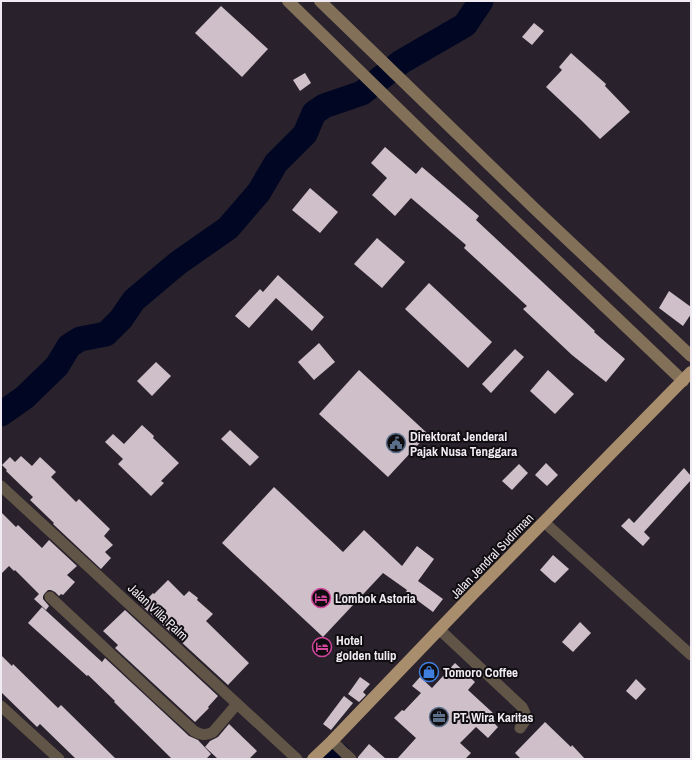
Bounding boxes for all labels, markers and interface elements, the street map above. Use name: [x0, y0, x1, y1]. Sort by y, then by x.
place label: Direktorat Jenderal Pajak Nusa Tenggara: [410, 428, 517, 460]
public building icon: Direktorat Jenderal Pajak Nusa Tenggara: [385, 432, 407, 454]
street label: Jalan Jendral Sudirman: [447, 510, 537, 602]
street label: Jalan Villa Palm: [124, 580, 192, 644]
hotel icon: Lombok Astoria: [310, 587, 332, 609]
place label: Lombok Astoria: [335, 590, 416, 607]
place label: Hotel golden tulip: [336, 632, 396, 664]
hotel icon: Hotel golden tulip: [311, 636, 333, 658]
shop icon: Tomoro Coffee: [418, 661, 440, 683]
place label: Tomoro Coffee: [443, 664, 518, 681]
office icon: PT. Wira Karitas: [428, 706, 450, 728]
place label: PT. Wira Karitas: [453, 709, 534, 726]

